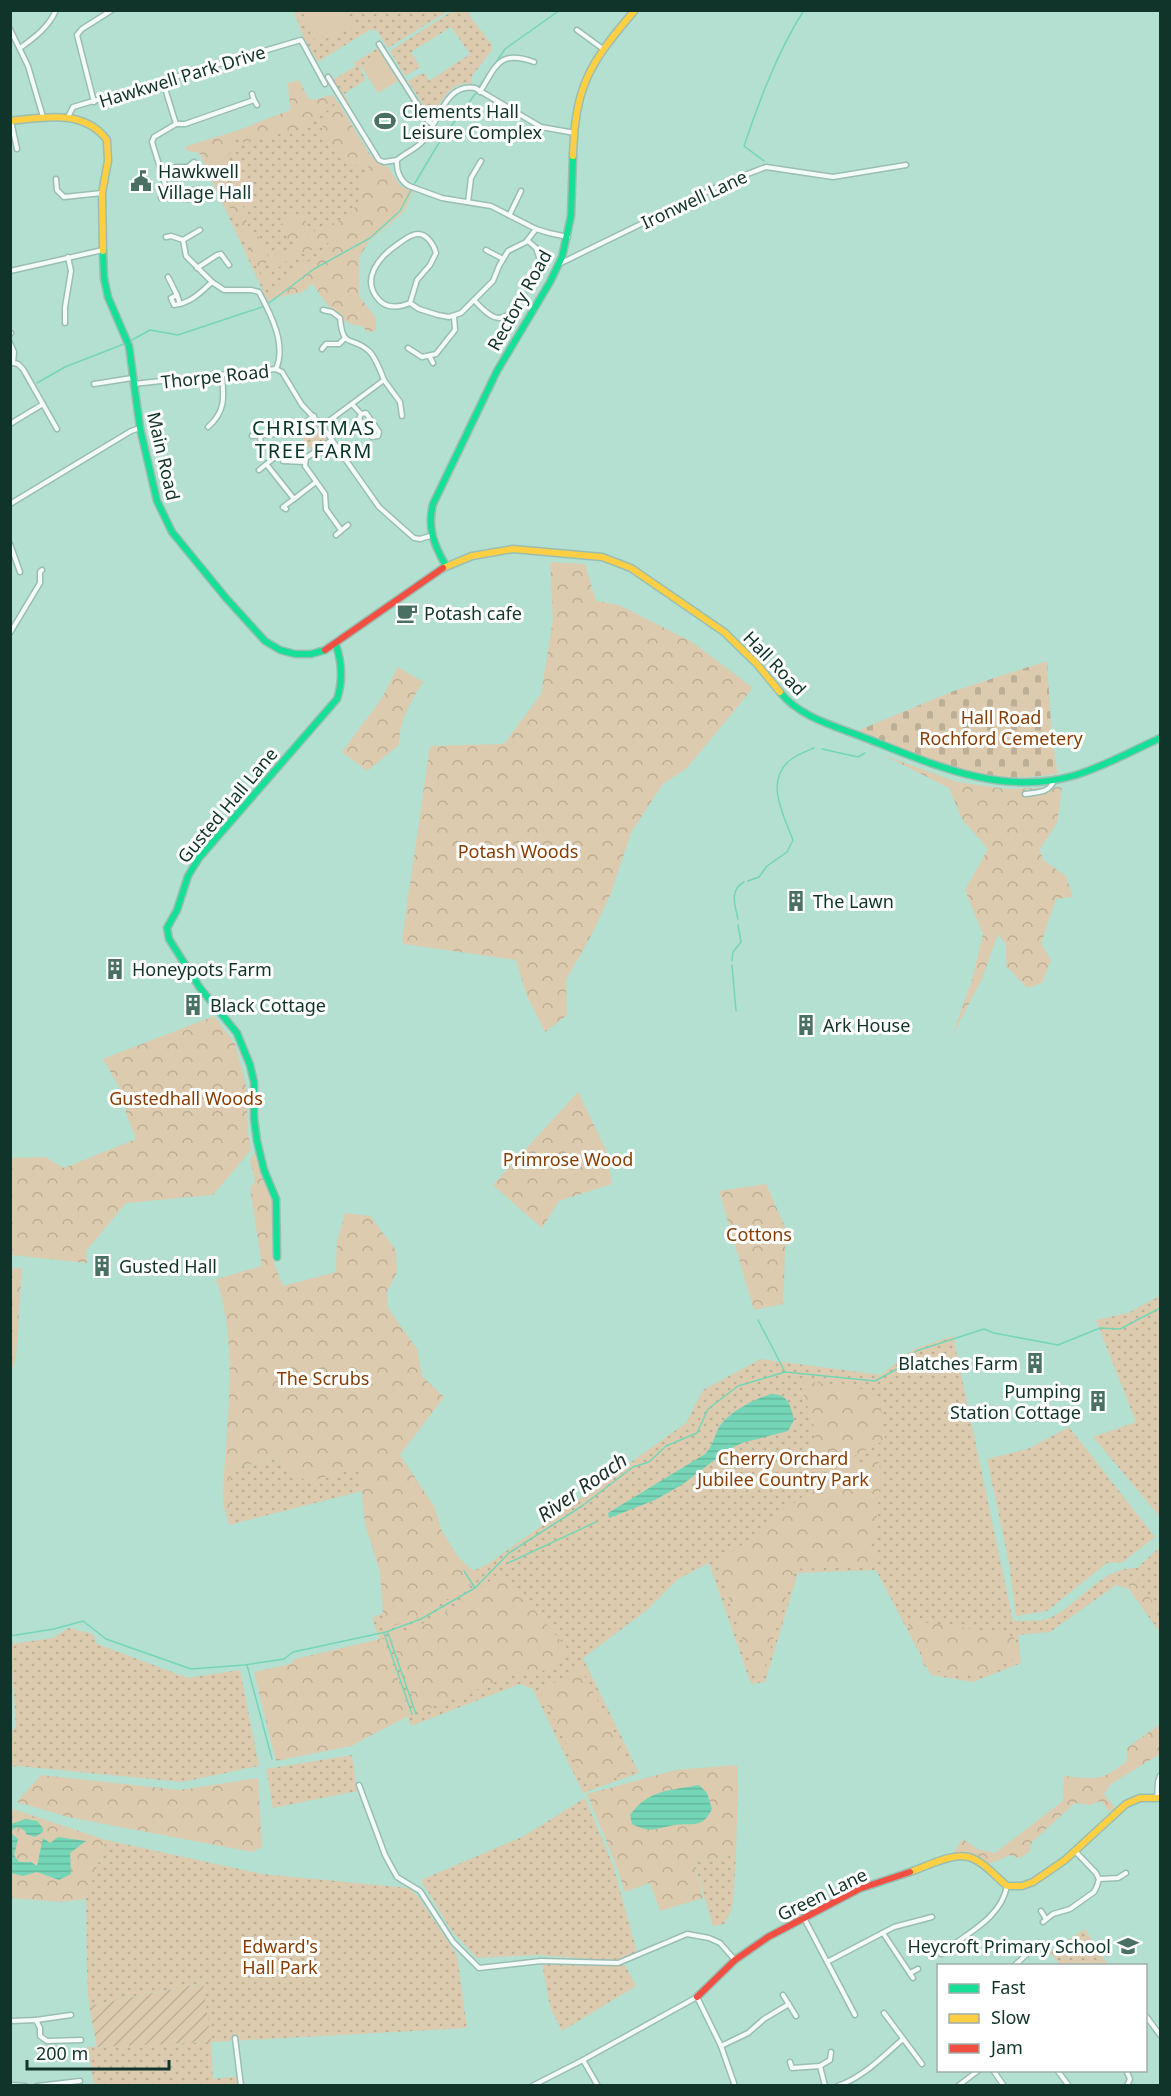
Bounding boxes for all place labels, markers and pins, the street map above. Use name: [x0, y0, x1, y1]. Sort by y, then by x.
place label: Clements Hall Leisure Complex: [402, 99, 542, 144]
sports icon: Clements Hall Leisure Complex: [373, 109, 397, 133]
place label: Hawkwell Village Hall: [158, 159, 251, 204]
public building icon: Hawkwell Village Hall: [129, 169, 153, 193]
cafe icon: Potash cafe: [395, 601, 419, 625]
place label: Potash cafe: [424, 601, 522, 625]
building icon: The Lawn: [784, 889, 808, 913]
place label: The Lawn: [813, 889, 894, 913]
building icon: Honeypots Farm: [103, 957, 127, 981]
place label: Honeypots Farm: [132, 957, 272, 981]
building icon: Black Cottage: [181, 993, 205, 1017]
place label: Black Cottage: [210, 993, 326, 1017]
building icon: Ark House: [794, 1013, 818, 1037]
place label: Ark House: [823, 1013, 910, 1037]
building icon: Gusted Hall: [90, 1254, 114, 1278]
place label: Gusted Hall: [119, 1254, 217, 1278]
place label: Blatches Farm: [898, 1351, 1018, 1375]
building icon: Blatches Farm: [1023, 1351, 1047, 1375]
place label: Pumping Station Cottage: [950, 1379, 1081, 1424]
building icon: Pumping Station Cottage: [1086, 1389, 1110, 1413]
place label: Heycroft Primary School: [907, 1934, 1111, 1958]
school or university icon: Heycroft Primary School: [1116, 1934, 1140, 1958]

